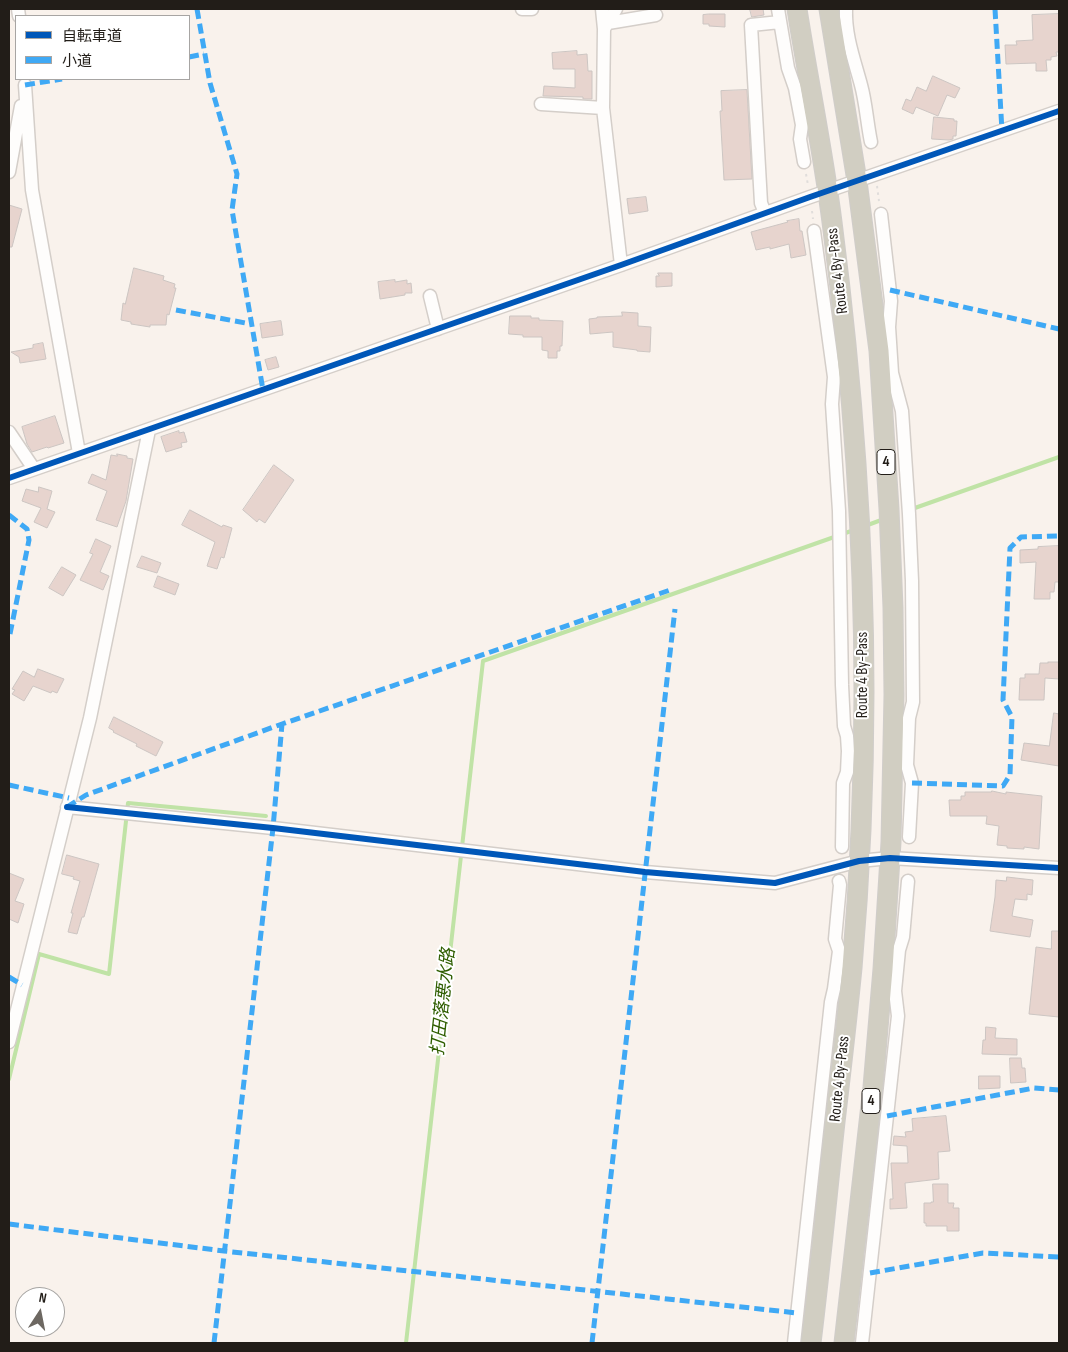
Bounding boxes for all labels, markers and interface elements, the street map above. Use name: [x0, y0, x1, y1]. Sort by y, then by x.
legend: [15, 15, 190, 80]
text: 自転車道: [62, 27, 122, 46]
text: 小道: [62, 52, 92, 71]
street label: Route 4 By-Pass: [823, 227, 853, 315]
road number: 4: [877, 450, 895, 474]
street label: Route 4 By-Pass: [853, 632, 873, 718]
water label: 打田落悪水路: [428, 947, 460, 1057]
street label: Route 4 By-Pass: [826, 1035, 854, 1123]
road number: 4: [862, 1088, 880, 1114]
north arrow: [15, 1287, 65, 1337]
text: N: [37, 1289, 48, 1307]

